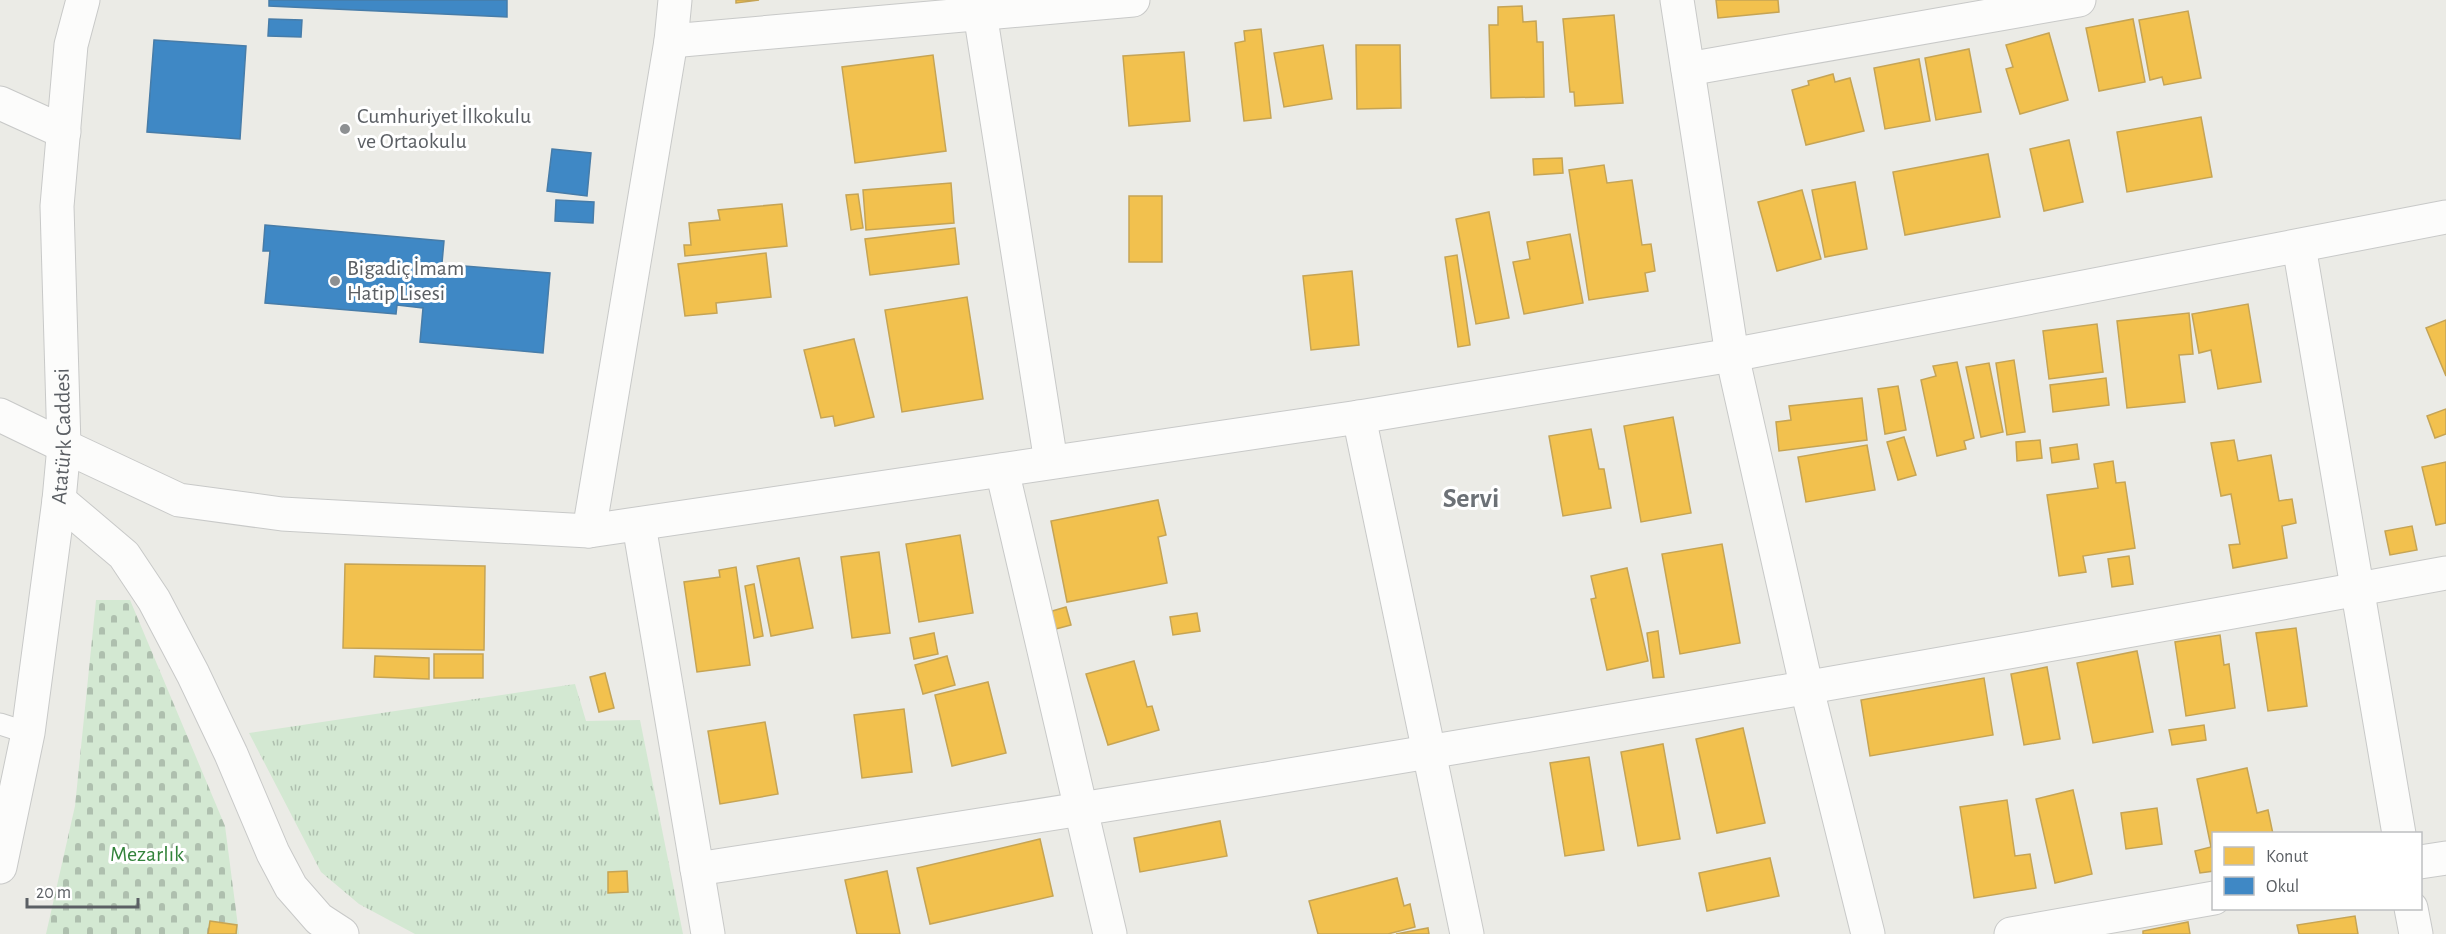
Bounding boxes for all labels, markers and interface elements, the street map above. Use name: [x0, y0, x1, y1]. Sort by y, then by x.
place label: Cumhuriyet İlkokulu ve Ortaokulu: [357, 105, 531, 152]
marker: Cumhuriyet İlkokulu ve Ortaokulu: [338, 122, 352, 136]
place label: Bigadiç İmam Hatip Lisesi: [347, 257, 464, 304]
marker: Bigadiç İmam Hatip Lisesi: [328, 274, 342, 288]
street label: Atatürk Caddesi: [48, 368, 75, 505]
district label: Servi: [1443, 485, 1499, 513]
legend: [2212, 832, 2422, 910]
park label: Mezarlık: [110, 843, 184, 865]
text: Konut: [2266, 848, 2309, 866]
scale bar: [27, 871, 138, 909]
text: Okul: [2266, 878, 2299, 896]
text: 20 m: [36, 884, 71, 902]

